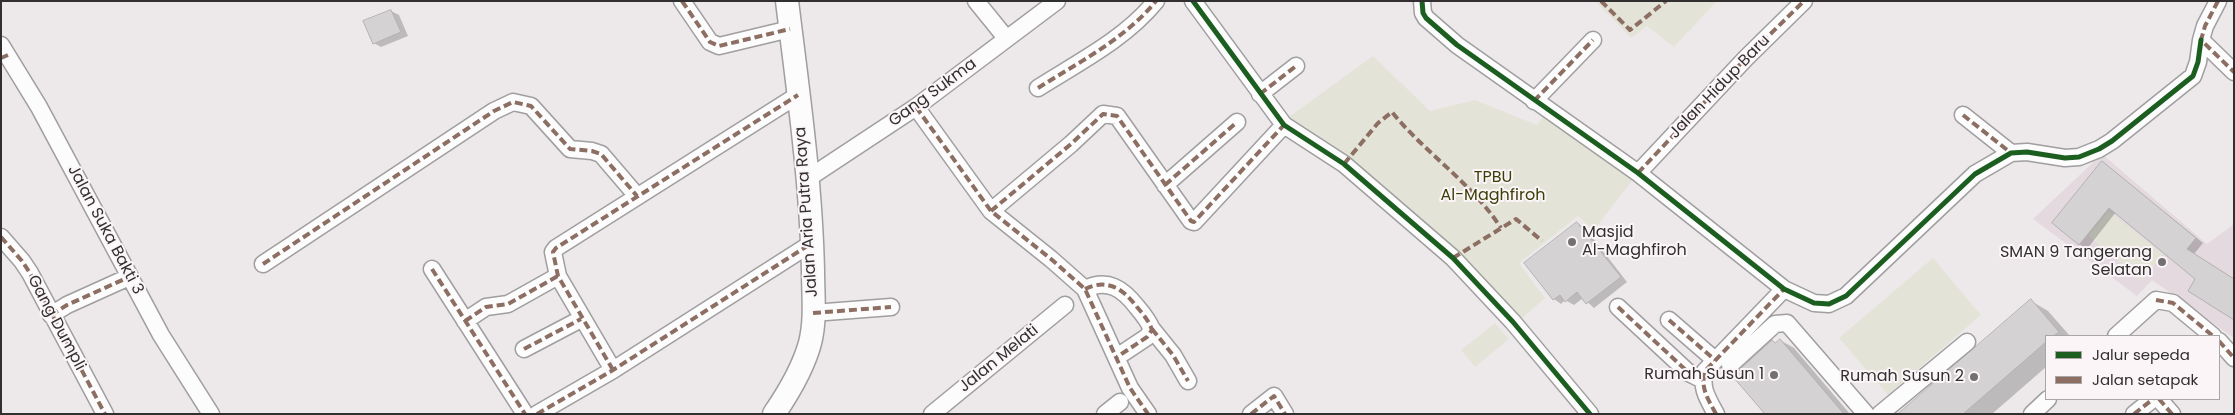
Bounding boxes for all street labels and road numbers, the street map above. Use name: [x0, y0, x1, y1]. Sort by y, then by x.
street label: Jalan Hidup Baru: [1666, 31, 1774, 143]
street label: Gang Sukma: [885, 55, 981, 131]
street label: Jalan Aria Putra Raya: [791, 126, 823, 298]
street label: Jalan Suka Bakti 3: [63, 162, 147, 298]
street label: Gang Dumpli: [23, 272, 89, 374]
street label: Jalan Melati: [955, 321, 1043, 397]

